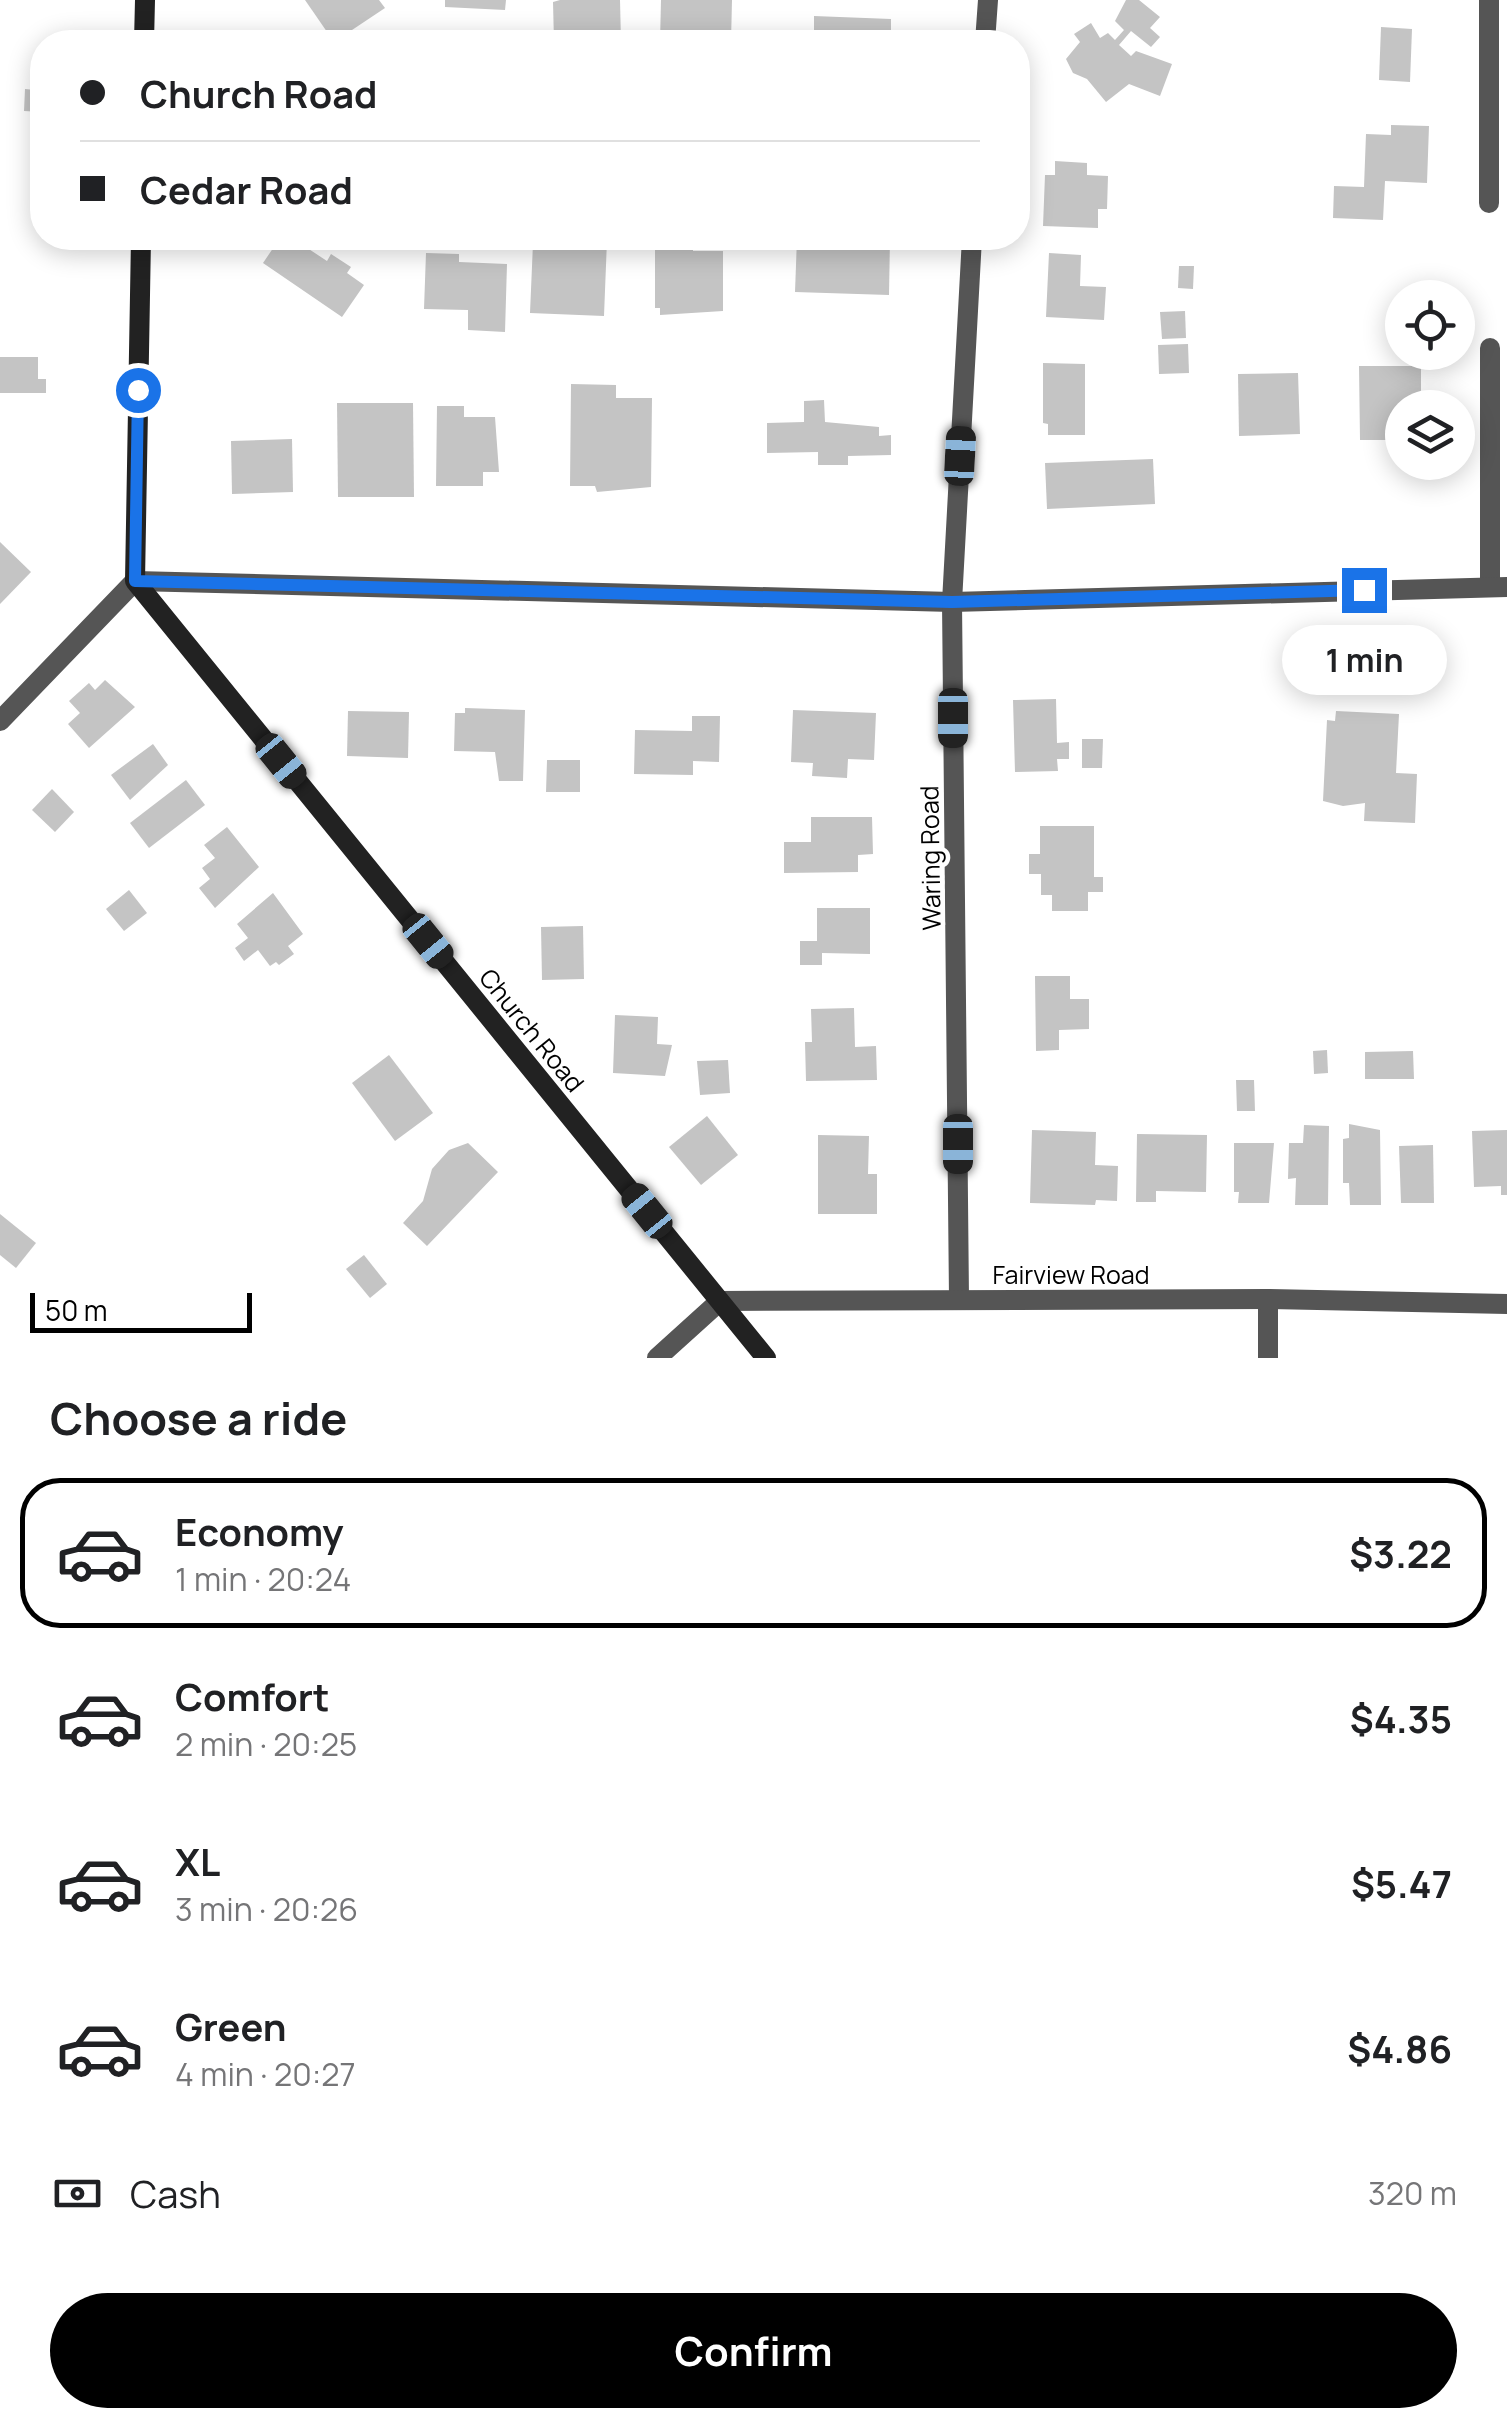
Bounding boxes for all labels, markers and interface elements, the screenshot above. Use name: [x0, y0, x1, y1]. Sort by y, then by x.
text: Church Road: [140, 67, 378, 119]
text: Cedar Road: [140, 163, 353, 215]
map controls: [1385, 280, 1475, 480]
button: locate: [1385, 280, 1475, 370]
route start: [116, 368, 161, 413]
button: layers: [1385, 390, 1475, 480]
car: [943, 425, 977, 487]
route end: [1342, 568, 1387, 613]
callout: 1 min: [1282, 625, 1446, 695]
text: 1 min: [1325, 638, 1404, 682]
car: [938, 688, 968, 748]
car: [250, 728, 312, 794]
street label: Waring Road: [911, 785, 949, 931]
car: [397, 908, 459, 974]
street label: Church Road: [471, 961, 593, 1099]
car: [943, 1114, 973, 1174]
car: [616, 1178, 678, 1244]
street label: Fairview Road: [993, 1257, 1149, 1292]
scale bar: [30, 1288, 252, 1332]
text: 50 m: [45, 1291, 108, 1329]
text: Choose a ride: [50, 1387, 347, 1449]
text: Economy: [175, 1505, 344, 1557]
icon: car: [55, 1508, 145, 1598]
text: $3.22: [1349, 1527, 1452, 1579]
text: 1 min · 20:24: [175, 1557, 351, 1601]
text: Comfort: [175, 1670, 329, 1722]
icon: car: [55, 1673, 145, 1763]
text: $4.35: [1350, 1692, 1452, 1744]
text: 2 min · 20:25: [175, 1722, 357, 1766]
text: XL: [175, 1835, 220, 1887]
icon: car: [55, 1838, 145, 1928]
text: $5.47: [1351, 1857, 1452, 1909]
text: 3 min · 20:26: [175, 1887, 358, 1931]
text: Green: [175, 2000, 287, 2052]
icon: car: [55, 2003, 145, 2093]
text: $4.86: [1347, 2022, 1452, 2074]
text: 4 min · 20:27: [175, 2052, 356, 2096]
icon: cash: [50, 2166, 105, 2221]
text: Cash: [130, 2167, 221, 2219]
text: 320 m: [1368, 2171, 1457, 2215]
button: Confirm: [50, 2293, 1457, 2408]

